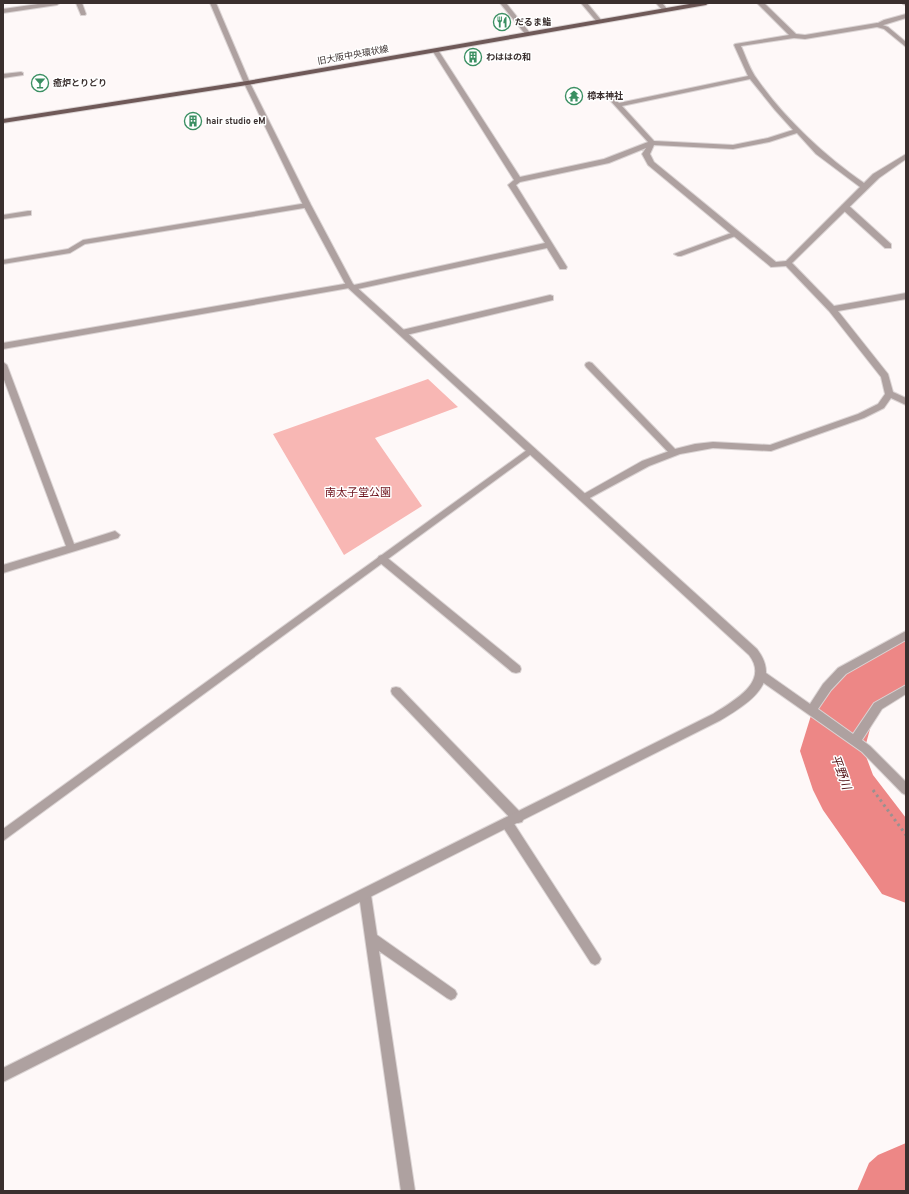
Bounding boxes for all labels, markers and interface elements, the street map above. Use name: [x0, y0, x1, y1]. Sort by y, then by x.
restaurant icon: だるま鮨: [492, 12, 512, 32]
place label: だるま鮨: [515, 17, 551, 28]
street label: 旧大阪中央環状線: [316, 43, 390, 67]
building icon: わははの和: [463, 47, 483, 67]
place label: わははの和: [486, 52, 531, 63]
bar icon: 癒炉とりどり: [30, 73, 50, 93]
place label: 癒炉とりどり: [53, 78, 107, 89]
temple icon: 樟本神社: [564, 86, 584, 106]
place label: 樟本神社: [587, 90, 623, 102]
building icon: hair studio eM: [183, 111, 203, 131]
place label: hair studio eM: [206, 116, 265, 127]
park label: 南太子堂公園: [325, 486, 391, 500]
water label: 平野川: [826, 753, 854, 794]

